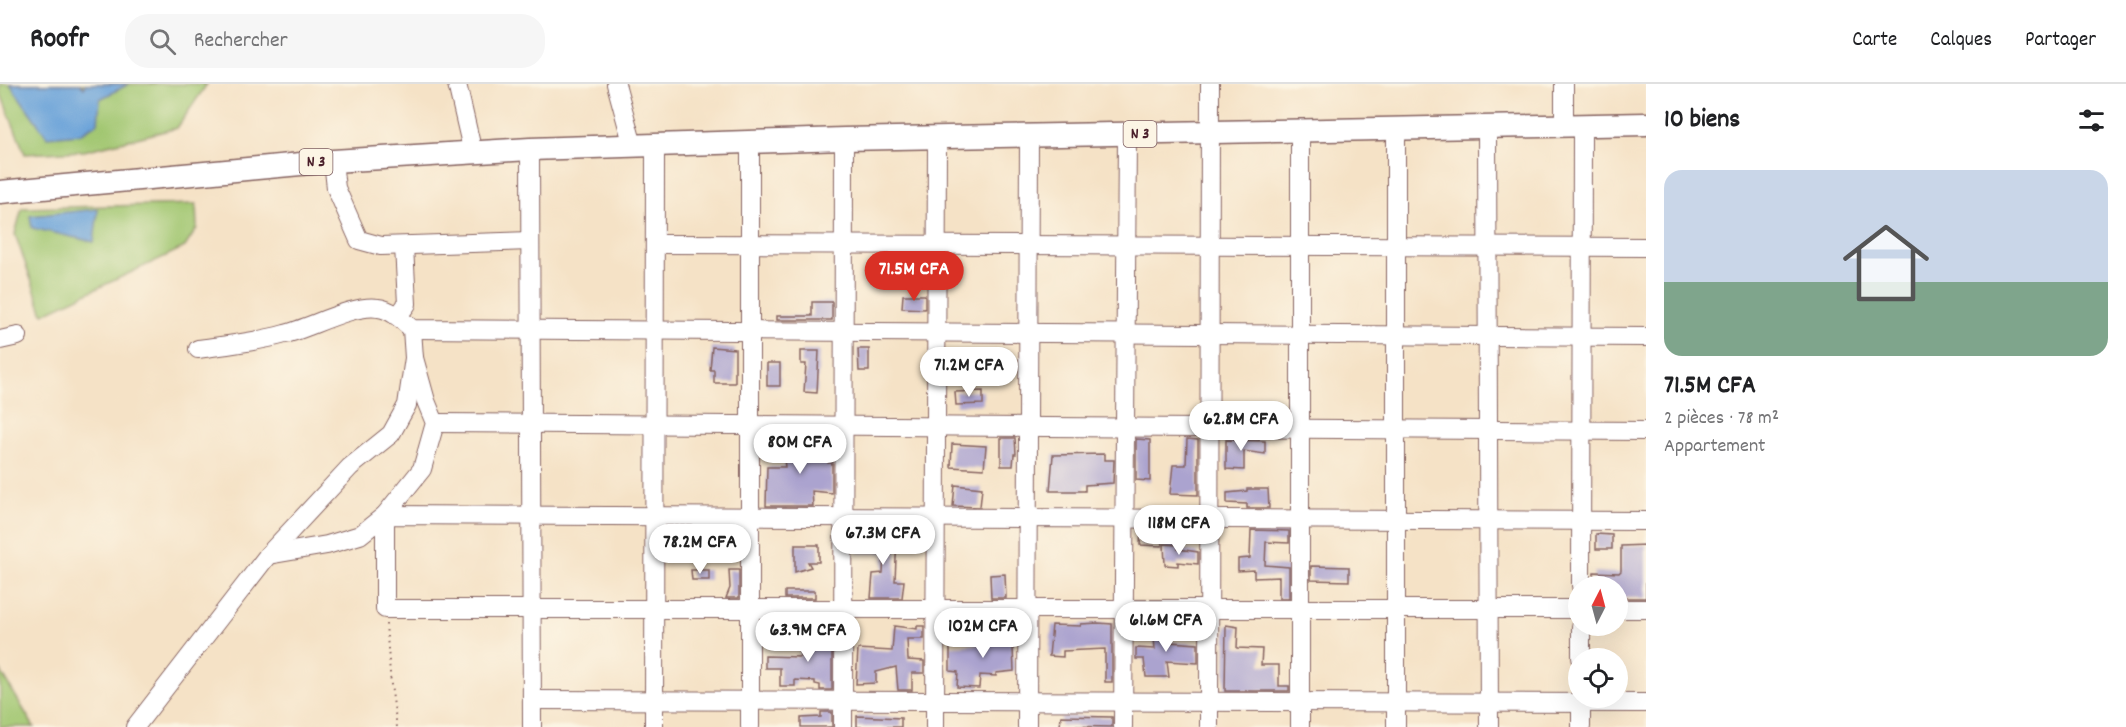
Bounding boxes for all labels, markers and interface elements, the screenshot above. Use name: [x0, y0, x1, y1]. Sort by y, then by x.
search box: [125, 14, 545, 68]
text: Roofr: [30, 21, 89, 61]
icon: search: [146, 25, 179, 58]
text: Rechercher: [194, 26, 288, 57]
text: Carte: [1852, 26, 1897, 56]
text: Calques: [1930, 26, 1992, 56]
text: Partager: [2025, 26, 2096, 56]
text: 10 biens: [1664, 102, 1740, 139]
icon: filters: [2075, 104, 2108, 137]
road number: N 3: [1124, 121, 1156, 147]
road number: N 3: [300, 149, 332, 175]
icon: home: [1832, 209, 1940, 317]
pin: 71.5M CFA: [845, 251, 983, 302]
text: 71.5M CFA: [879, 256, 949, 284]
pin: 71.2M CFA: [900, 347, 1038, 398]
text: 71.2M CFA: [934, 352, 1004, 380]
text: 71.5M CFA: [1664, 368, 1756, 405]
pin: 62.8M CFA: [1172, 401, 1310, 452]
text: 2 pièces · 78 m²: [1664, 405, 1779, 433]
text: 62.8M CFA: [1203, 406, 1279, 434]
pin: 80M CFA: [745, 424, 855, 475]
text: 80M CFA: [768, 429, 832, 457]
text: Appartement: [1664, 433, 1766, 461]
pin: 118M CFA: [1117, 505, 1241, 556]
text: 118M CFA: [1148, 510, 1210, 538]
pin: 67.3M CFA: [814, 515, 952, 566]
text: 67.3M CFA: [845, 520, 921, 548]
pin: 78.2M CFA: [631, 524, 769, 575]
text: 78.2M CFA: [663, 529, 737, 557]
north arrow: [1568, 576, 1628, 636]
map controls: [1568, 576, 1628, 708]
pin: 61.6M CFA: [1097, 602, 1235, 653]
text: 61.6M CFA: [1129, 607, 1203, 635]
pin: 102M CFA: [921, 608, 1045, 659]
pin: 63.9M CFA: [739, 612, 877, 663]
text: 102M CFA: [948, 613, 1018, 641]
text: 63.9M CFA: [769, 617, 847, 645]
button: locate: [1568, 648, 1628, 708]

